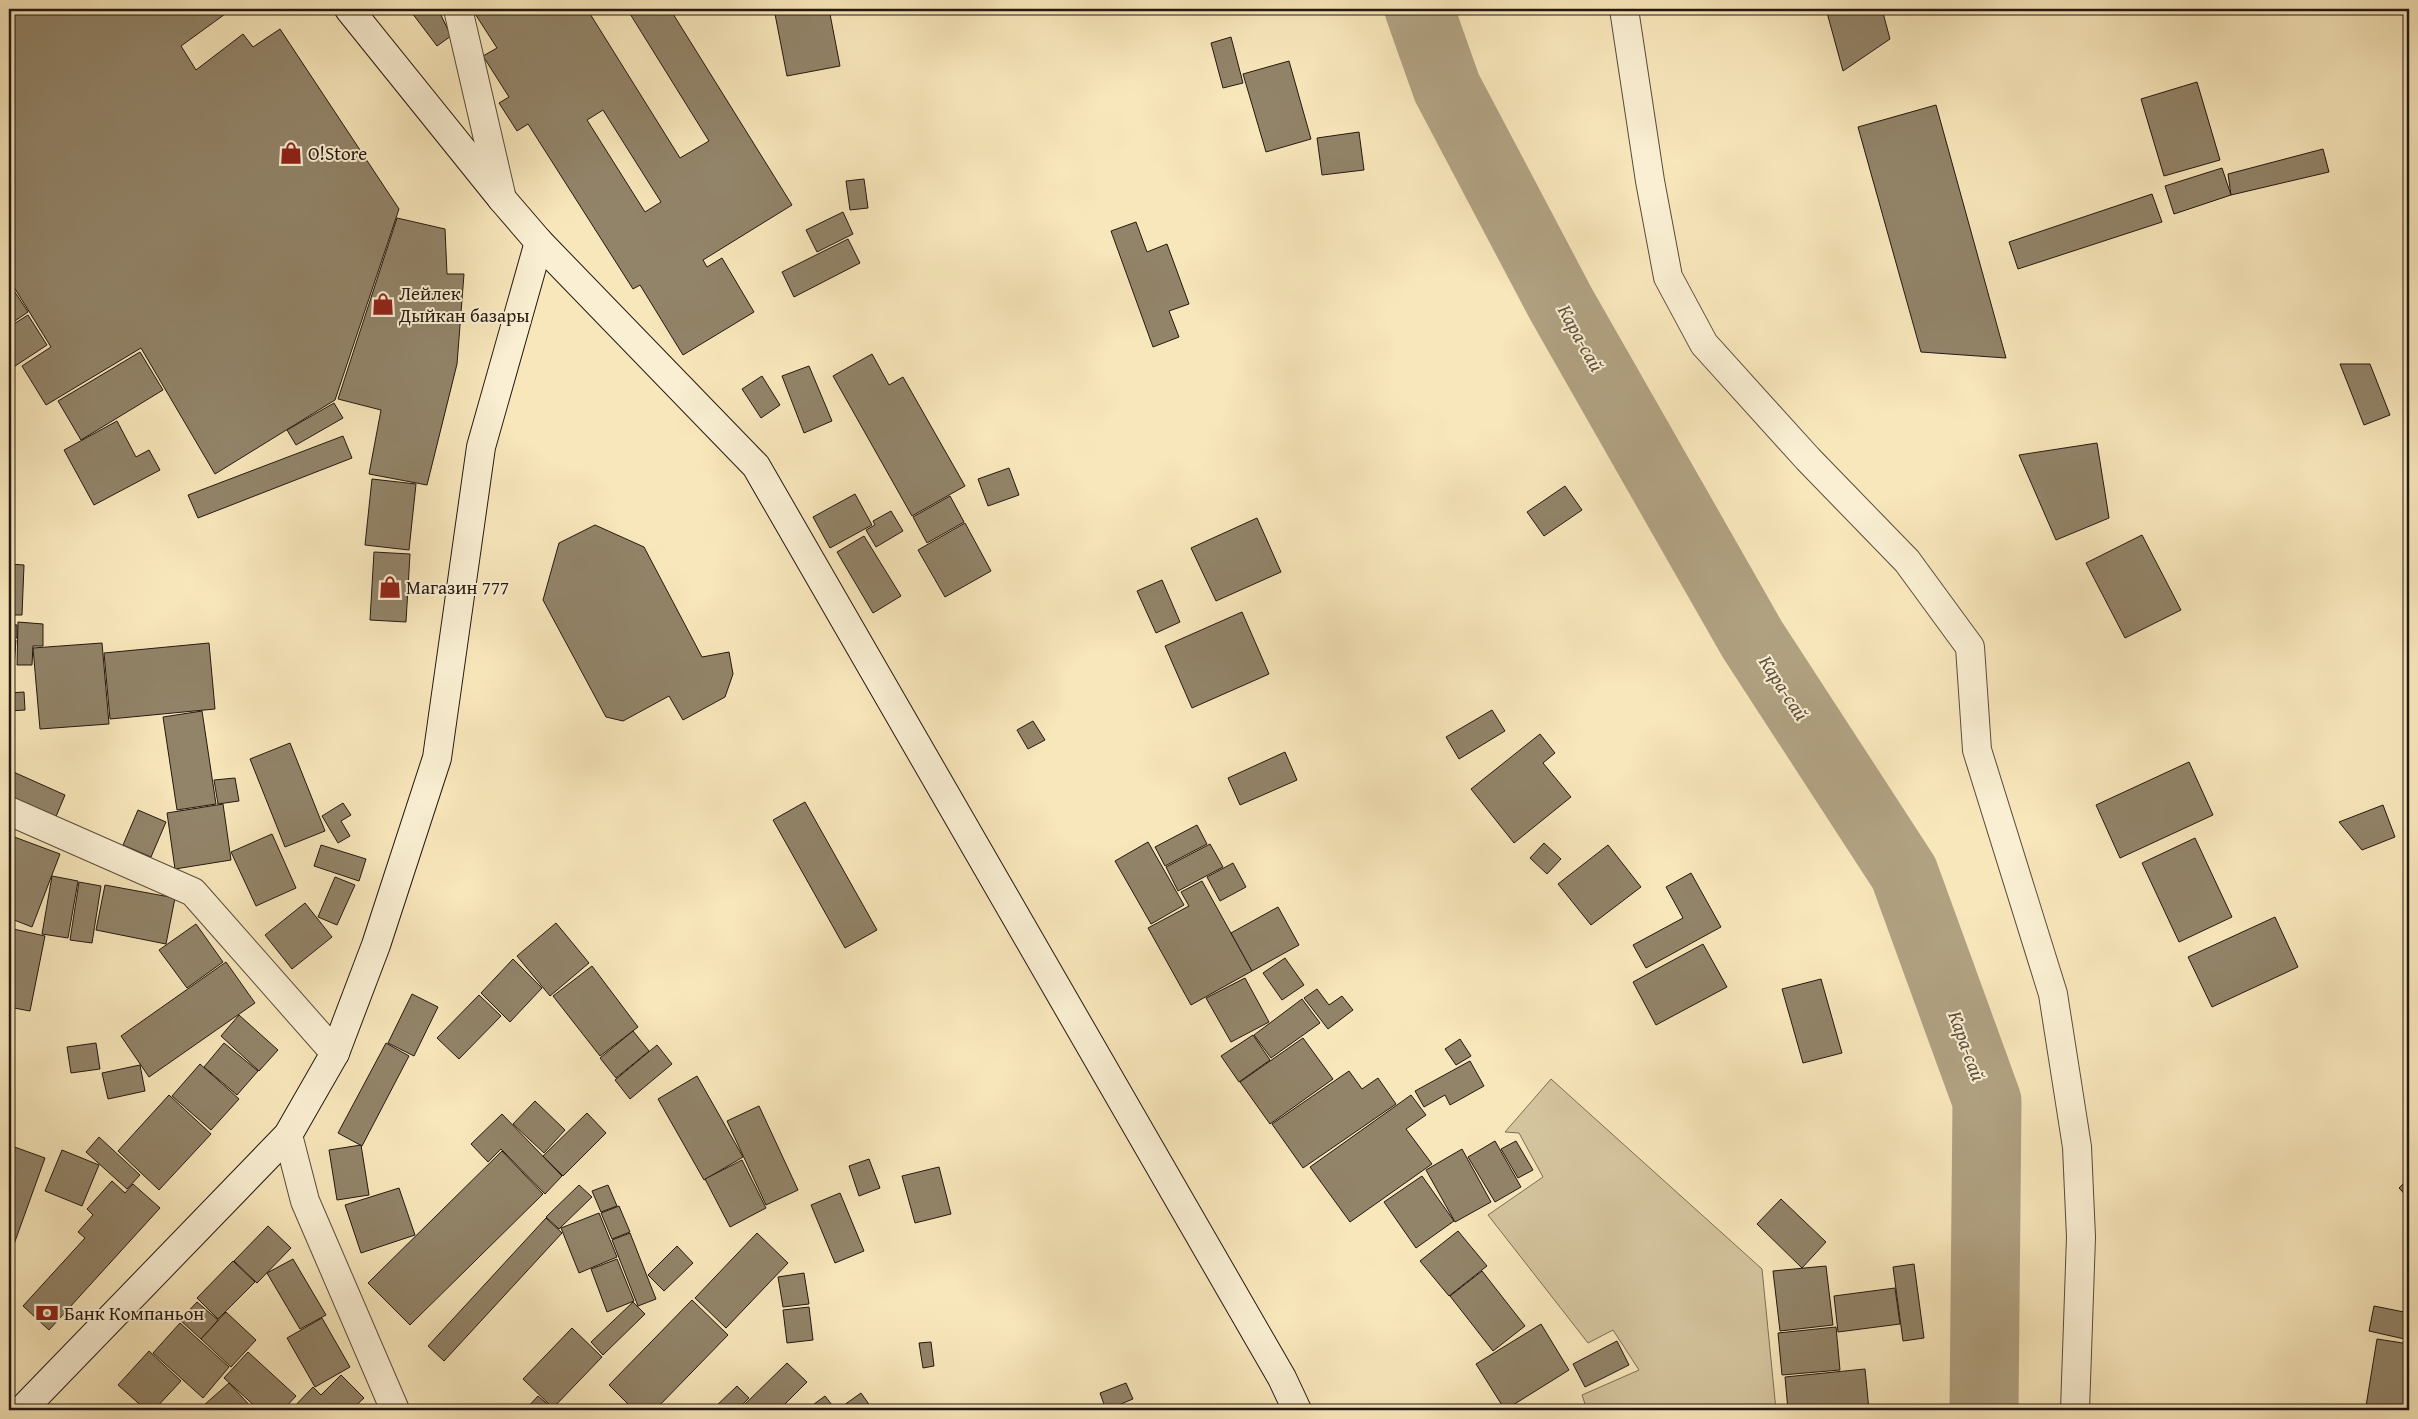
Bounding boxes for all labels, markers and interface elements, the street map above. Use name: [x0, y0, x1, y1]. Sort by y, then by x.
place label: O!Store: [308, 139, 367, 167]
shop icon: O!Store: [278, 140, 304, 166]
place label: Лейлек Дыйкан базары: [398, 279, 530, 329]
shop icon: Лейлек Дыйкан базары: [370, 291, 396, 317]
water label: Кара-сай: [1551, 299, 1612, 377]
place label: Магазин 777: [406, 573, 509, 601]
shop icon: Магазин 777: [377, 574, 403, 600]
water label: Кара-сай: [1752, 649, 1816, 726]
water label: Кара-сай: [1941, 1007, 1994, 1085]
place label: Банк Компаньон: [64, 1299, 204, 1327]
bank icon: Банк Компаньон: [34, 1300, 60, 1326]

